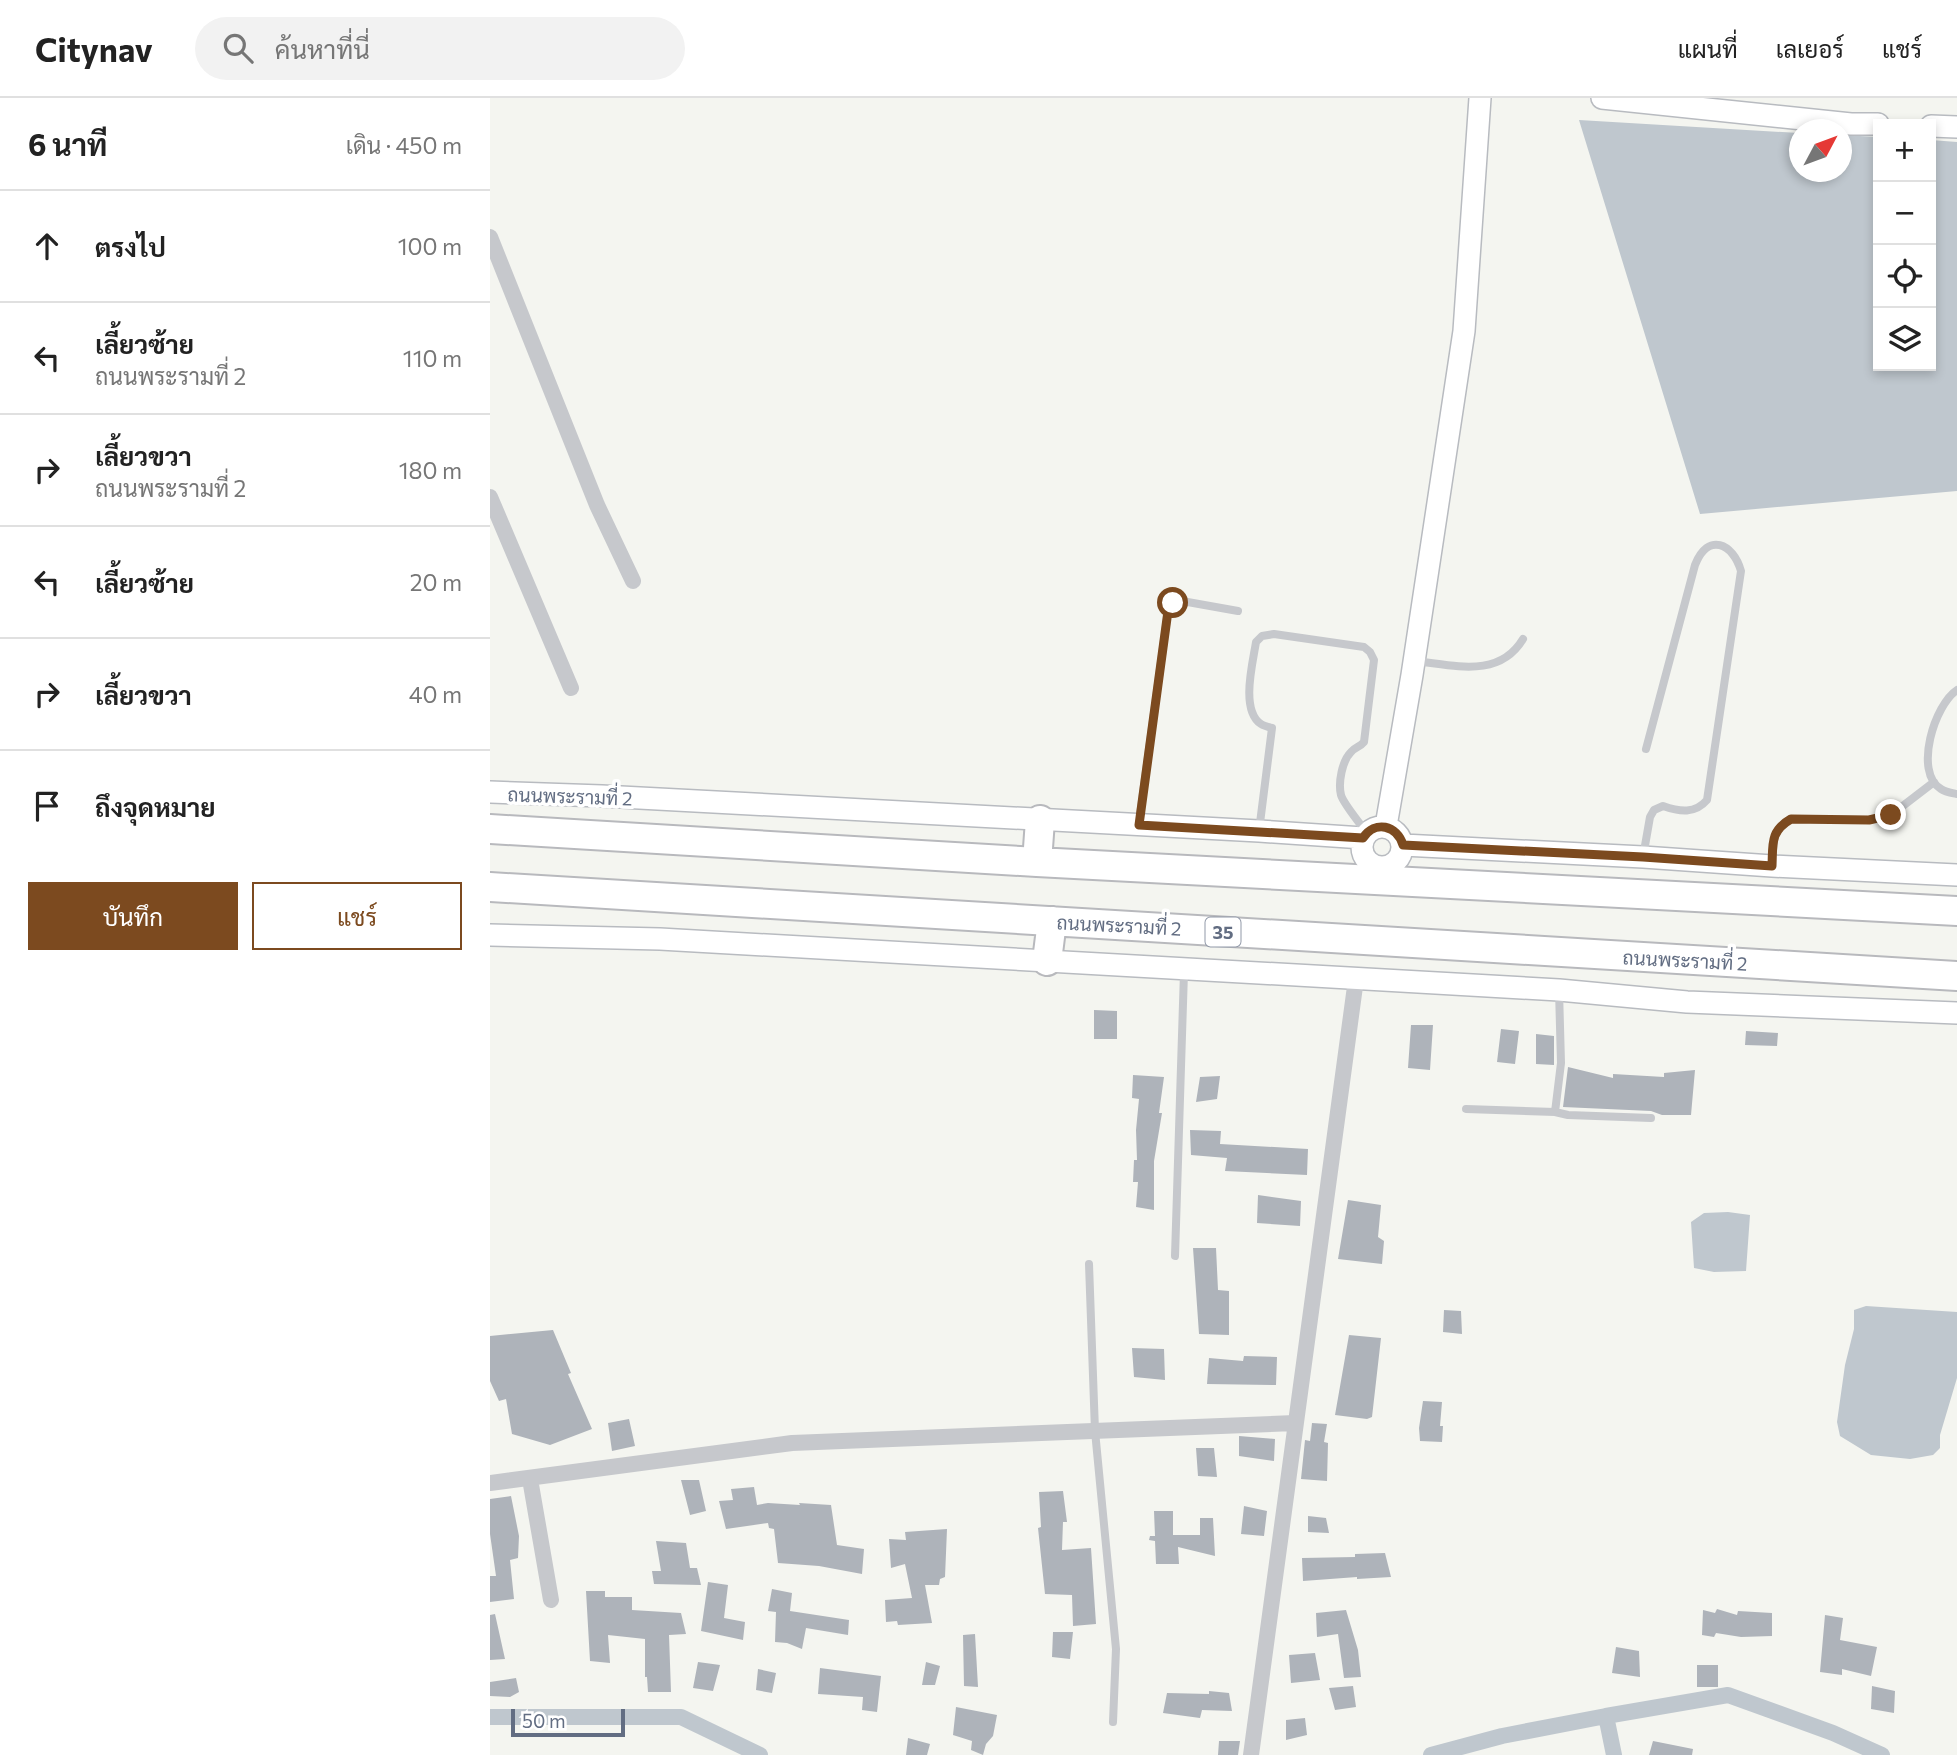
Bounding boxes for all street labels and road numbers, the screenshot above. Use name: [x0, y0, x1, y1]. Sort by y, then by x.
street label: ถนนพระรามที่ 2: [507, 777, 633, 810]
street label: ถนนพระรามที่ 2: [1056, 905, 1182, 940]
road number: 35: [1206, 918, 1240, 946]
street label: ถนนพระรามที่ 2: [1622, 940, 1748, 975]

